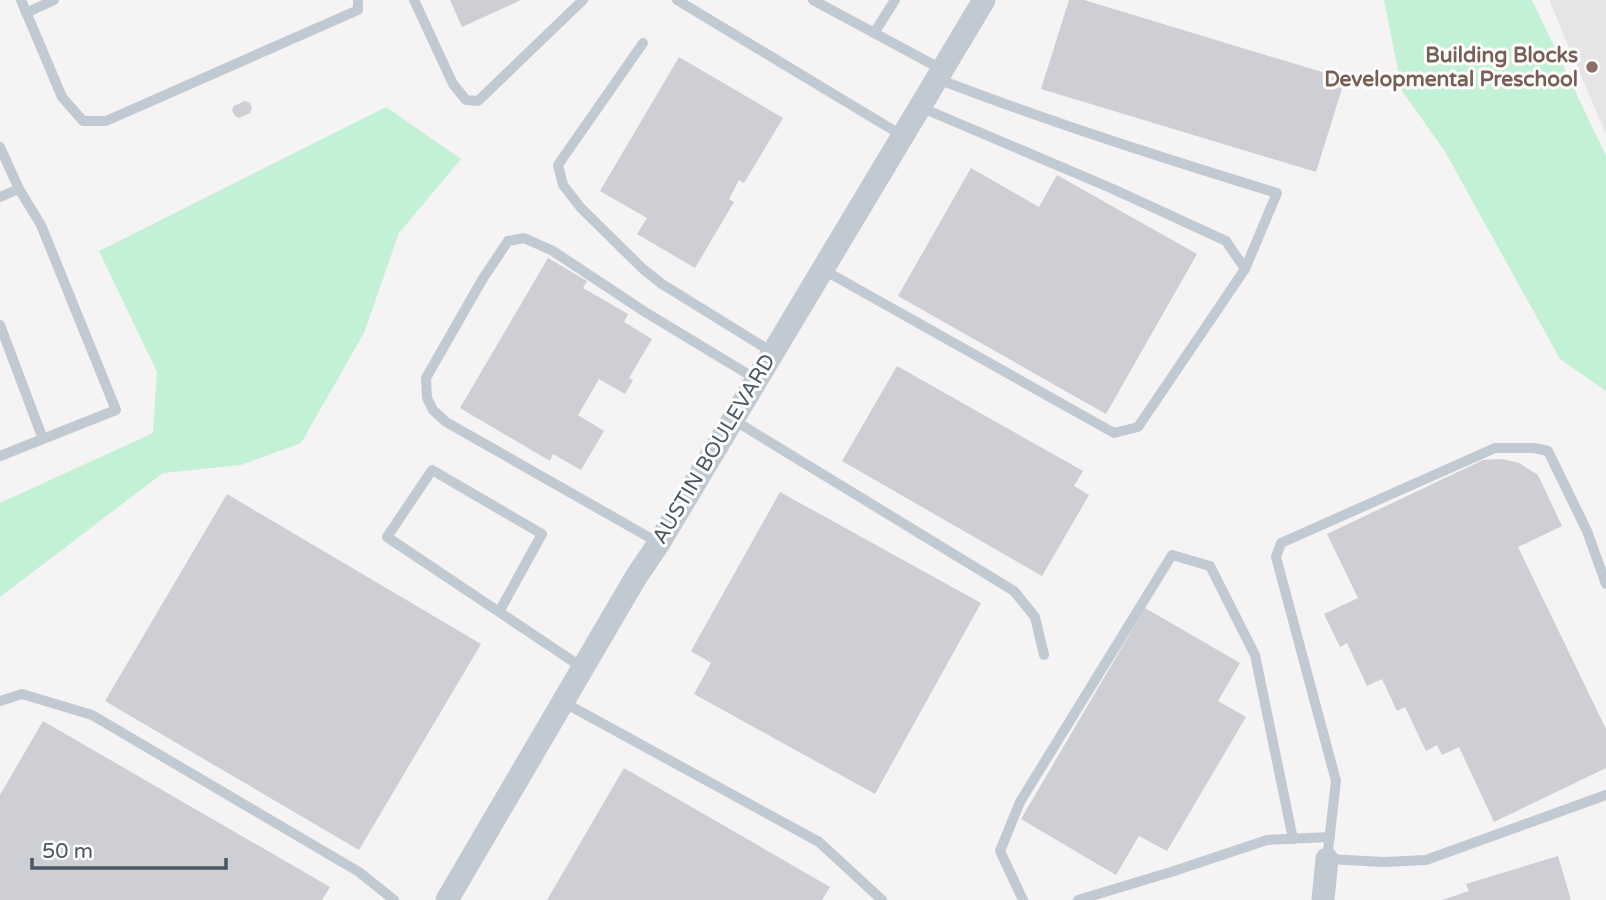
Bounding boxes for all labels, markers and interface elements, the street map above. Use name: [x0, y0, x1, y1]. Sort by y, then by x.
place label: Building Blocks Developmental Preschool: [1324, 43, 1578, 92]
marker: Building Blocks Developmental Preschool: [1584, 59, 1600, 75]
street label: AUSTIN BOULEVARD: [647, 349, 781, 549]
scale bar: [32, 827, 226, 871]
text: 50 m: [42, 839, 93, 864]

